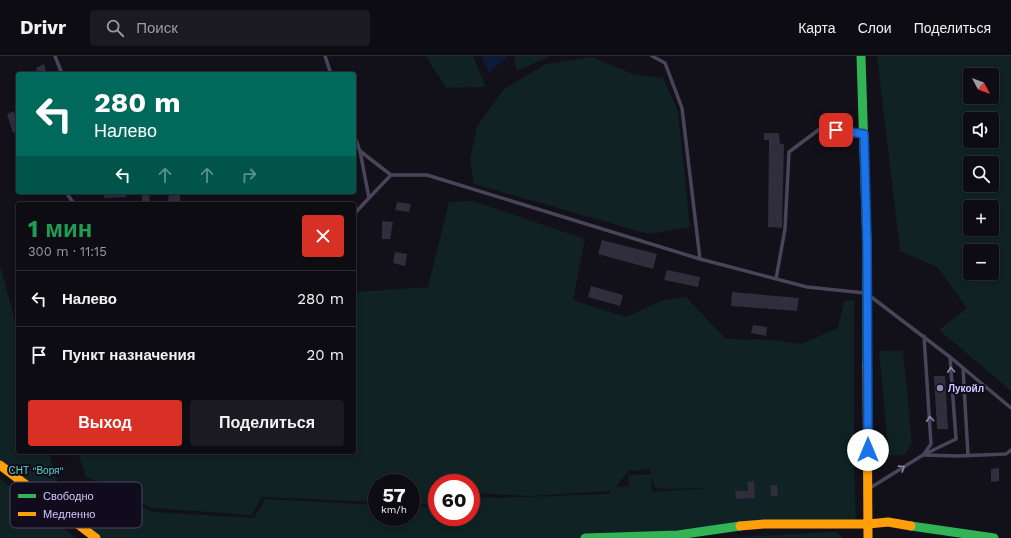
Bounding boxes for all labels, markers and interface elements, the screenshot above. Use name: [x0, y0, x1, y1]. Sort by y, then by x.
search box: [90, 10, 370, 46]
text: Drivr: [20, 16, 66, 39]
icon: search: [104, 17, 126, 39]
text: Поиск: [136, 19, 178, 37]
text: Карта: [798, 20, 836, 36]
text: Слои: [858, 20, 892, 36]
text: Поделиться: [914, 20, 991, 36]
north arrow: [963, 68, 999, 104]
map controls: [963, 68, 999, 280]
text: 280 m: [94, 86, 181, 119]
icon: left: [28, 88, 80, 140]
button: sound: [963, 112, 999, 148]
pin: [819, 113, 853, 147]
icon: arrive: [825, 119, 847, 141]
text: Налево: [94, 120, 157, 141]
button: search: [963, 156, 999, 192]
icon: left: [112, 164, 134, 186]
icon: ahead: [154, 164, 176, 186]
icon: ahead: [196, 164, 218, 186]
icon: right: [238, 164, 260, 186]
button: +: [963, 200, 999, 236]
text: 1 мин: [28, 215, 92, 243]
button: close: [302, 215, 344, 257]
text: 300 m · 11:15: [28, 244, 107, 259]
button: −: [963, 244, 999, 280]
icon: left: [28, 288, 50, 310]
text: Налево: [62, 290, 117, 308]
text: 280 m: [297, 290, 344, 308]
icon: arrive: [28, 344, 50, 366]
text: Пункт назначения: [62, 346, 195, 364]
text: 20 m: [307, 346, 344, 364]
one-way arrow: [946, 367, 955, 373]
marker: Лукойл: [935, 383, 945, 393]
place label: Лукойл: [948, 383, 984, 394]
button: Выход: [28, 400, 182, 446]
button: Поделиться: [190, 400, 344, 446]
one-way arrow: [925, 416, 934, 422]
position arrow: [847, 429, 889, 471]
park label: СНТ "Воря": [8, 465, 64, 476]
one-way arrow: [898, 465, 905, 473]
speed limit sign: 60: [428, 474, 480, 526]
legend: [10, 482, 142, 528]
text: 57: [382, 483, 406, 507]
text: Свободно: [43, 490, 94, 503]
text: km/h: [381, 504, 407, 515]
text: Медленно: [43, 508, 95, 521]

